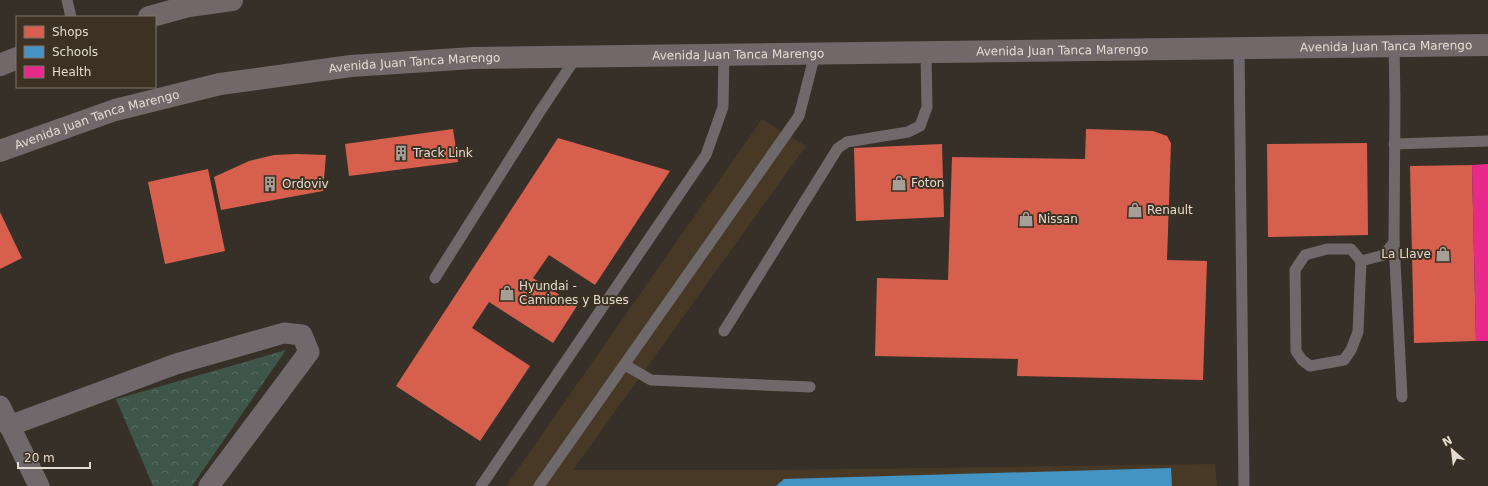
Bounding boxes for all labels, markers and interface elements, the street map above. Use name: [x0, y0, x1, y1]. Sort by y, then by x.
legend: [16, 16, 156, 88]
text: Shops: [52, 25, 88, 39]
street label: Avenida Juan Tanca Marengo: [1300, 38, 1472, 54]
street label: Avenida Juan Tanca Marengo: [976, 42, 1148, 59]
text: Schools: [52, 45, 98, 59]
street label: Avenida Juan Tanca Marengo: [652, 47, 824, 63]
street label: Avenida Juan Tanca Marengo: [328, 51, 500, 76]
text: Health: [52, 65, 91, 79]
street label: Avenida Juan Tanca Marengo: [13, 87, 181, 152]
building icon: Track Link: [392, 144, 410, 162]
place label: Track Link: [412, 146, 473, 160]
shop icon: Foton: [890, 174, 908, 192]
building icon: Ordoviv: [261, 175, 279, 193]
place label: Foton: [911, 176, 944, 190]
place label: Ordoviv: [282, 177, 329, 191]
shop icon: Renault: [1126, 201, 1144, 219]
place label: Renault: [1147, 203, 1193, 217]
shop icon: Nissan: [1017, 210, 1035, 228]
place label: Nissan: [1038, 212, 1078, 226]
shop icon: La Llave: [1434, 245, 1452, 263]
place label: La Llave: [1381, 247, 1431, 261]
place label: Hyundai - Camiones y Buses: [519, 279, 629, 307]
shop icon: Hyundai - Camiones y Buses: [498, 284, 516, 302]
north arrow: [1432, 430, 1472, 470]
text: N: [1440, 434, 1455, 450]
scale bar: [18, 444, 90, 470]
text: 20 m: [24, 451, 55, 465]

